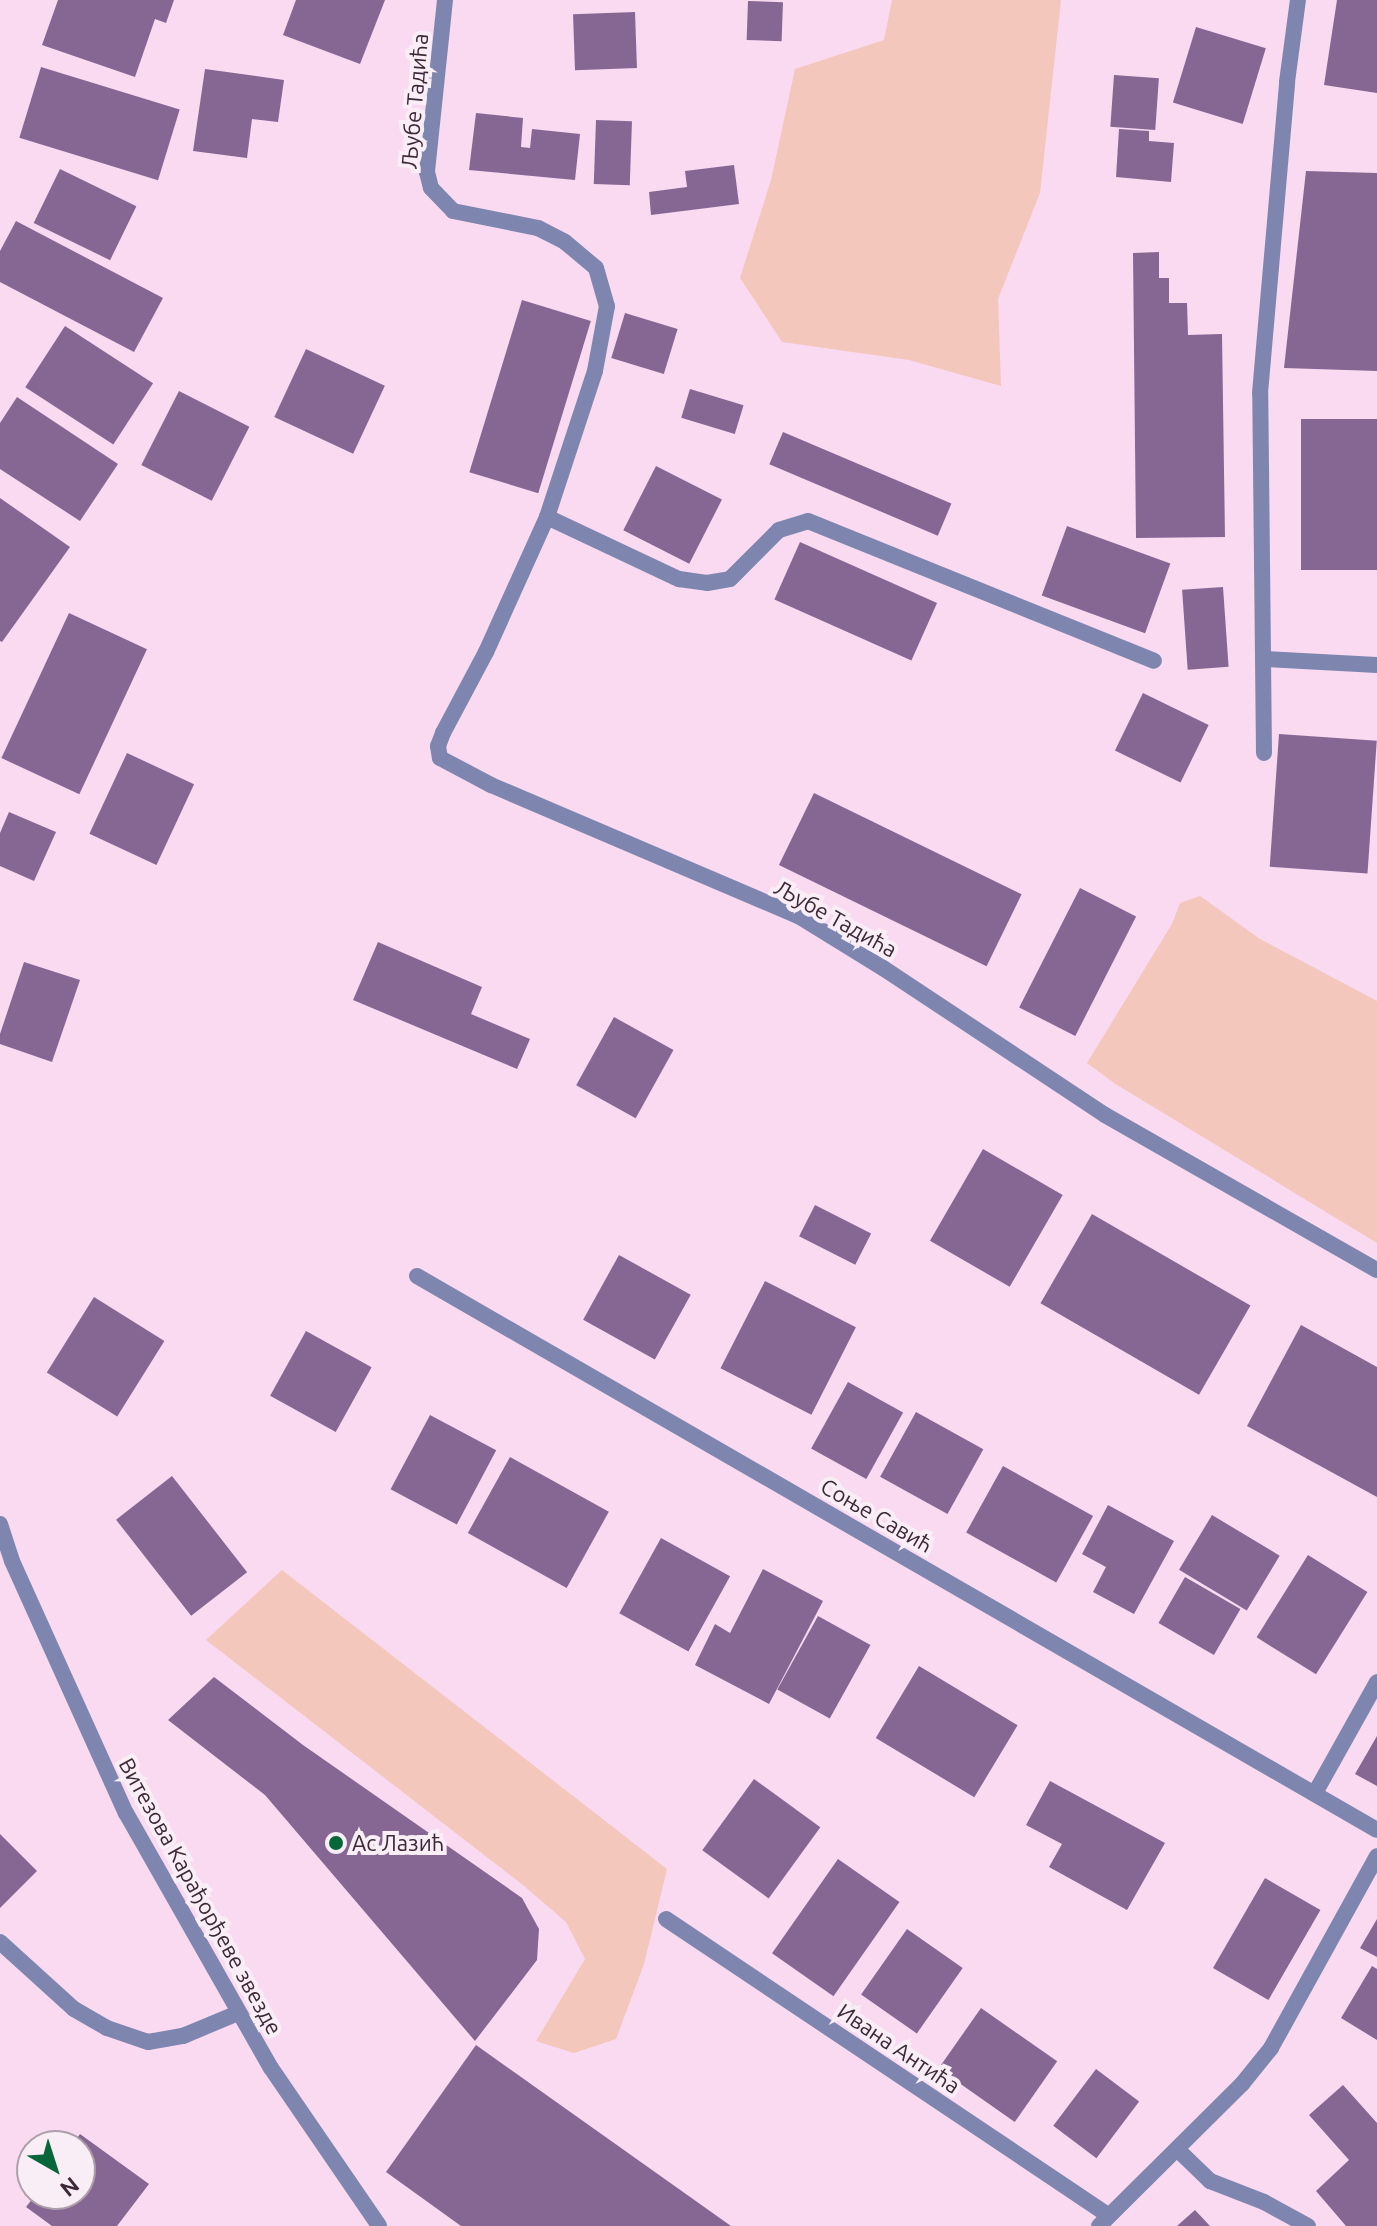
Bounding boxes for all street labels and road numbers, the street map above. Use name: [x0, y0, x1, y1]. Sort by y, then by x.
street label: Љубе Тадића: [395, 32, 433, 170]
street label: Љубе Тадића: [770, 874, 902, 962]
street label: Соње Савић: [816, 1472, 938, 1558]
street label: Витезова Карађорђеве звезде: [114, 1753, 288, 2039]
street label: Ивана Антића: [833, 1997, 965, 2099]

